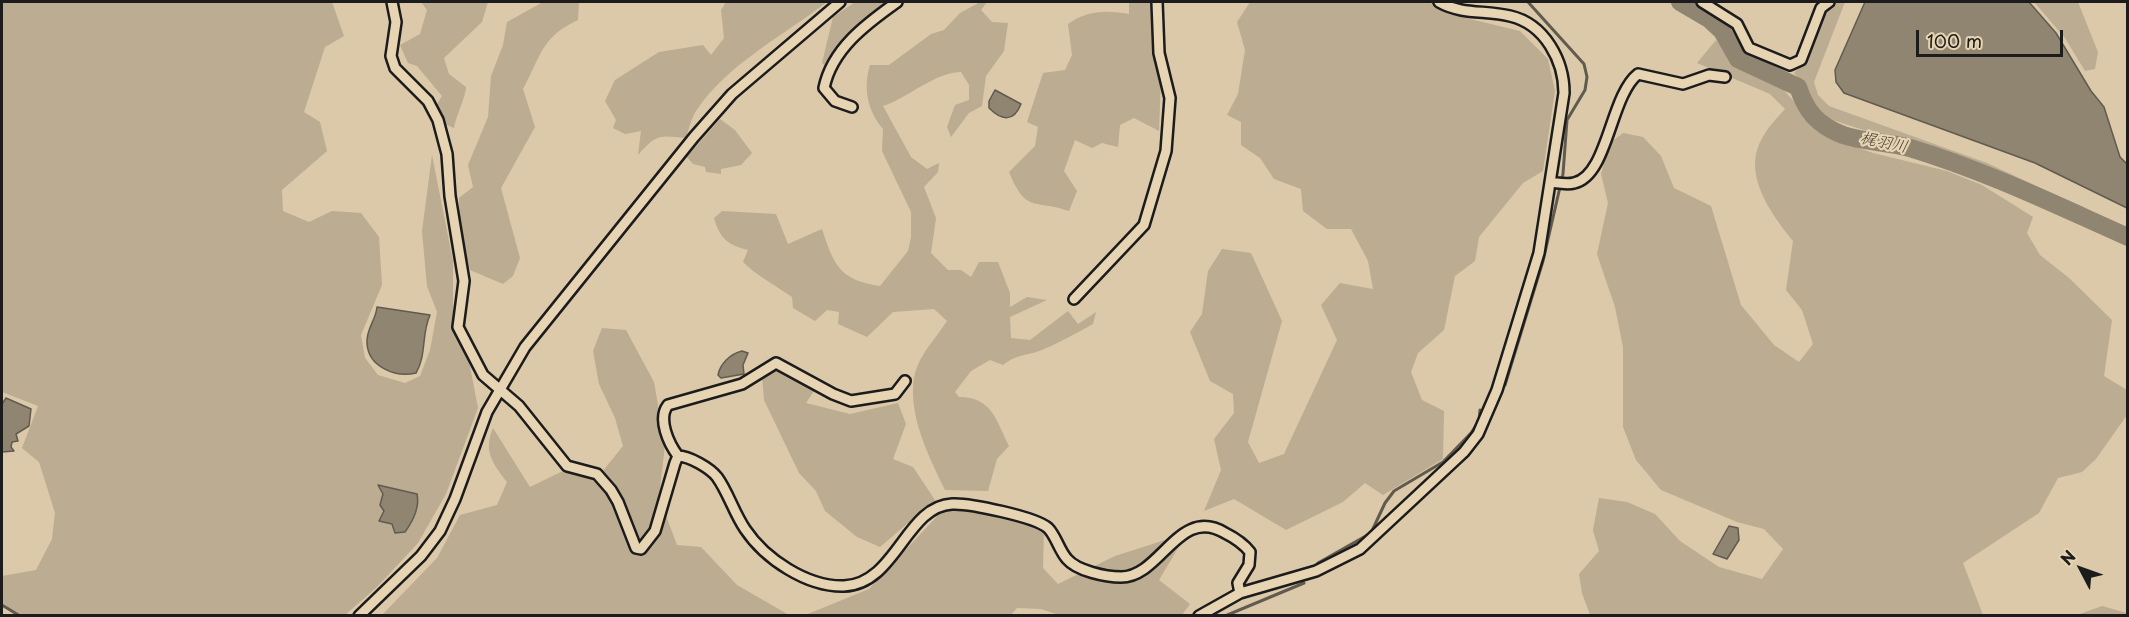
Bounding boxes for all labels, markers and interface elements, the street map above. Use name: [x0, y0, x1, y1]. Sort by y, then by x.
scale bar: [1919, 18, 2066, 56]
text: 100 m: [1927, 27, 1982, 54]
water label: 梶羽川: [1859, 129, 1909, 157]
north arrow: [2051, 539, 2111, 599]
text: N: [2054, 545, 2081, 570]

